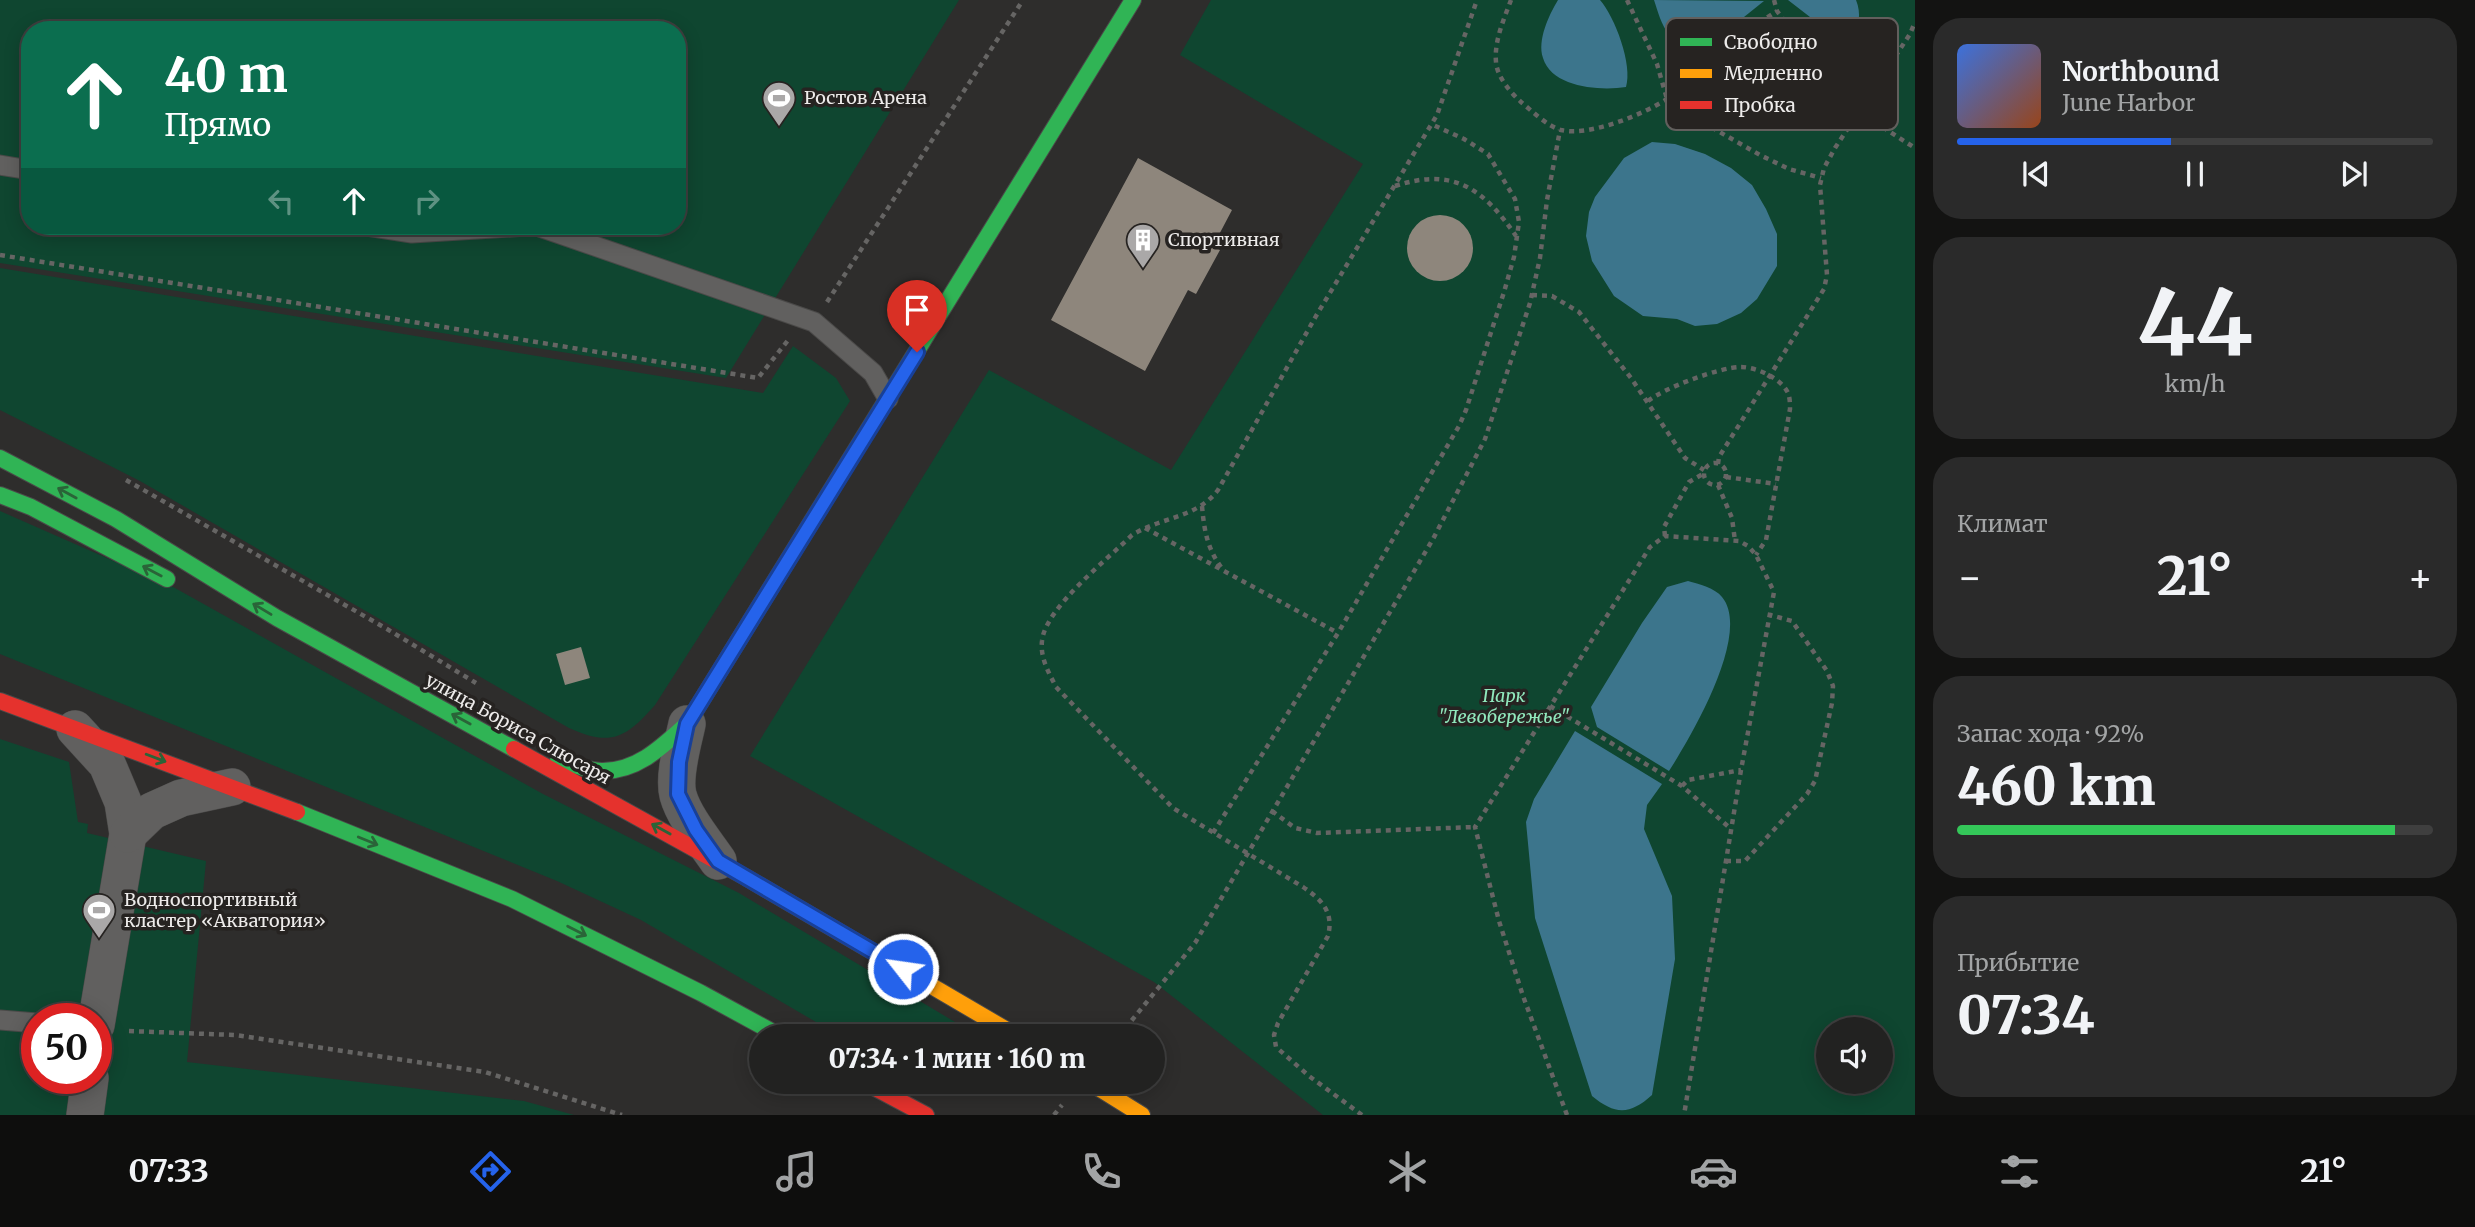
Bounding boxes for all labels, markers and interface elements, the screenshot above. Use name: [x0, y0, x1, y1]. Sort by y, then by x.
legend: [1666, 18, 1898, 130]
text: Свободно: [1724, 30, 1817, 54]
text: 40 m: [164, 44, 288, 105]
icon: ahead: [49, 49, 140, 140]
text: Northbound: [2062, 55, 2220, 88]
text: Медленно: [1724, 61, 1823, 85]
sports icon: Ростов Арена: [760, 79, 798, 128]
place label: Ростов Арена: [804, 86, 927, 109]
text: June Harbor: [2062, 88, 2195, 117]
text: Пробка: [1724, 93, 1796, 117]
text: Прямо: [164, 105, 271, 145]
icon: previous: [2017, 155, 2055, 193]
icon: pause: [2176, 155, 2214, 193]
icon: next: [2335, 155, 2373, 193]
icon: left: [262, 182, 300, 220]
icon: ahead: [335, 182, 373, 220]
icon: right: [408, 182, 446, 220]
building icon: Спортивная: [1124, 221, 1162, 270]
place label: Спортивная: [1168, 228, 1280, 251]
text: 44: [2137, 266, 2253, 381]
pin: [887, 280, 947, 352]
icon: arrive: [898, 291, 936, 329]
text: km/h: [2165, 369, 2225, 398]
one-way arrow: [57, 486, 78, 499]
text: Климат: [1957, 509, 2048, 538]
text: 21°: [2157, 544, 2233, 609]
text: −: [1957, 554, 1982, 601]
text: +: [2408, 554, 2433, 601]
one-way arrow: [143, 564, 163, 578]
one-way arrow: [253, 602, 273, 616]
street label: улица Бориса Слюсаря: [422, 668, 615, 789]
park label: Парк "Левобережье": [1438, 684, 1570, 728]
one-way arrow: [452, 712, 472, 726]
text: Запас хода · 92%: [1957, 719, 2144, 748]
one-way arrow: [145, 752, 167, 765]
text: 460 km: [1957, 754, 2156, 819]
one-way arrow: [651, 822, 671, 836]
one-way arrow: [357, 835, 378, 848]
place label: Водноспортивный кластер «Акватория»: [124, 888, 326, 932]
sports icon: Водноспортивный кластер «Акватория»: [80, 891, 118, 940]
one-way arrow: [566, 925, 587, 939]
position arrow: [866, 932, 940, 1006]
text: Прибытие: [1957, 948, 2079, 977]
text: 07:34: [1957, 983, 2095, 1048]
speed limit sign: 50: [21, 1003, 112, 1094]
map controls: [1816, 1017, 1893, 1094]
button: sound: [1816, 1017, 1893, 1094]
text: 07:34 · 1 мин · 160 m: [828, 1042, 1086, 1075]
icon: directions: [466, 1147, 515, 1196]
icon: music: [772, 1147, 821, 1196]
icon: phone: [1077, 1147, 1126, 1196]
icon: climate: [1383, 1147, 1432, 1196]
icon: car: [1689, 1147, 1738, 1196]
icon: filters: [1995, 1147, 2044, 1196]
text: 07:33: [128, 1151, 209, 1191]
text: 21°: [2300, 1151, 2347, 1191]

